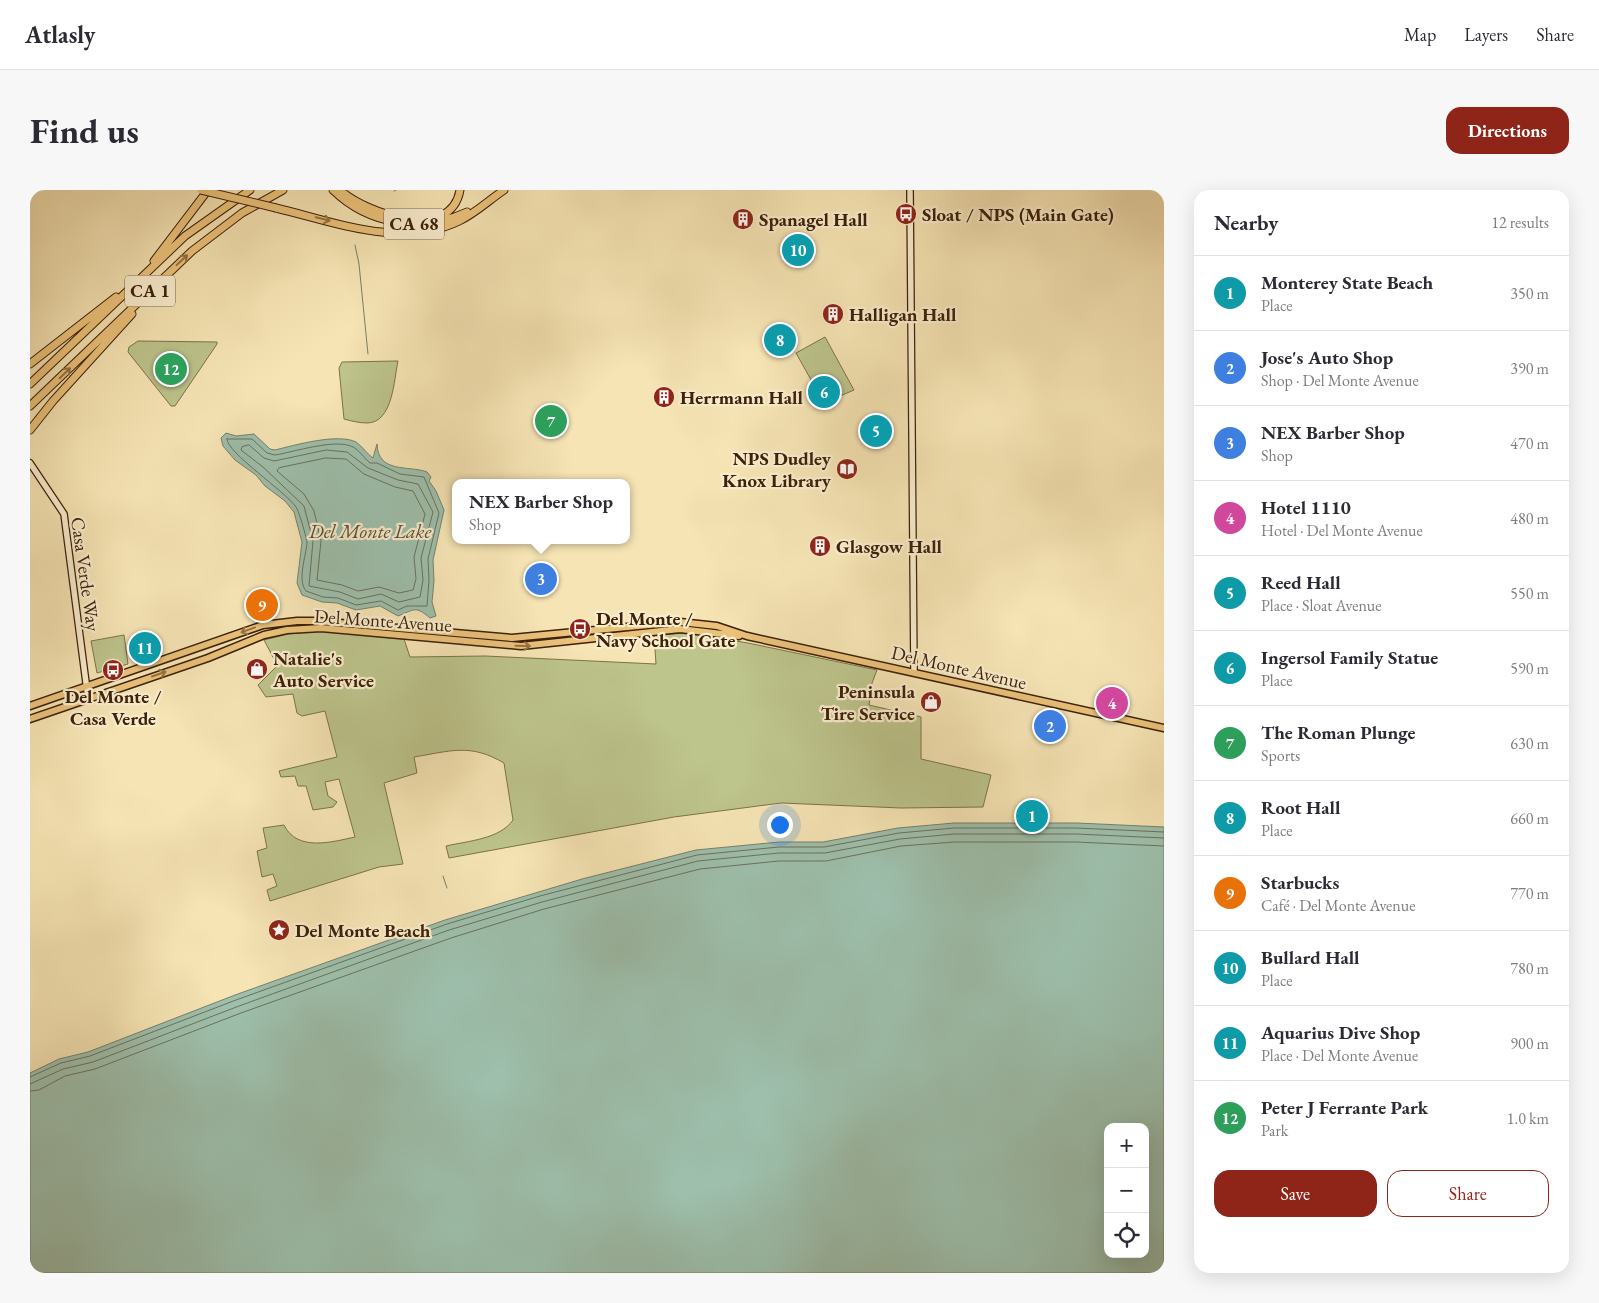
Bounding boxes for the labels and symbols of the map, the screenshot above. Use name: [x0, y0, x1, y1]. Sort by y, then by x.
bus stop icon: Sloat / NPS (Main Gate): [894, 202, 918, 226]
place label: Sloat / NPS (Main Gate): [922, 202, 1114, 227]
building icon: Spanagel Hall: [731, 207, 755, 231]
place label: Spanagel Hall: [759, 207, 868, 232]
road number: CA 68: [384, 208, 444, 240]
one-way arrow: [315, 215, 331, 224]
pin: 10: [782, 231, 814, 269]
one-way arrow: [176, 254, 189, 266]
road number: CA 1: [125, 275, 175, 306]
building icon: Halligan Hall: [821, 302, 845, 326]
place label: Halligan Hall: [849, 302, 957, 327]
pin: 8: [764, 321, 796, 359]
pin: 12: [155, 350, 187, 388]
one-way arrow: [59, 367, 71, 379]
pin: 6: [808, 373, 840, 411]
building icon: Herrmann Hall: [652, 385, 676, 409]
place label: Herrmann Hall: [680, 385, 803, 410]
pin: 7: [535, 402, 567, 440]
pin: 5: [860, 412, 892, 450]
place label: NPS Dudley Knox Library: [722, 446, 832, 493]
library icon: NPS Dudley Knox Library: [835, 457, 859, 481]
street label: Casa Verde Way: [65, 515, 106, 634]
water label: Del Monte Lake: [308, 518, 432, 544]
building icon: Glasgow Hall: [808, 534, 832, 558]
place label: Glasgow Hall: [836, 534, 943, 559]
pin: 3: [525, 560, 557, 598]
pin: 9: [246, 586, 278, 624]
street label: Del Monte Avenue: [313, 603, 453, 638]
place label: Del Monte / Navy School Gate: [596, 606, 735, 653]
bus stop icon: Del Monte / Navy School Gate: [568, 617, 592, 641]
one-way arrow: [241, 626, 257, 635]
pin: 11: [129, 629, 161, 667]
street label: Del Monte Avenue: [889, 640, 1029, 695]
one-way arrow: [514, 641, 530, 650]
place label: Natalie's Auto Service: [272, 646, 374, 693]
shop icon: Natalie's Auto Service: [245, 657, 269, 681]
bus stop icon: Del Monte / Casa Verde: [101, 658, 125, 682]
one-way arrow: [150, 669, 166, 679]
place label: Peninsula Tire Service: [821, 679, 916, 726]
place label: Del Monte / Casa Verde: [65, 684, 162, 731]
pin: 4: [1096, 684, 1128, 722]
shop icon: Peninsula Tire Service: [919, 690, 943, 714]
pin: 2: [1034, 707, 1066, 745]
pin: 1: [1016, 797, 1048, 835]
your location: [767, 812, 793, 838]
place icon: Del Monte Beach: [267, 918, 291, 942]
place label: Del Monte Beach: [295, 918, 431, 943]

